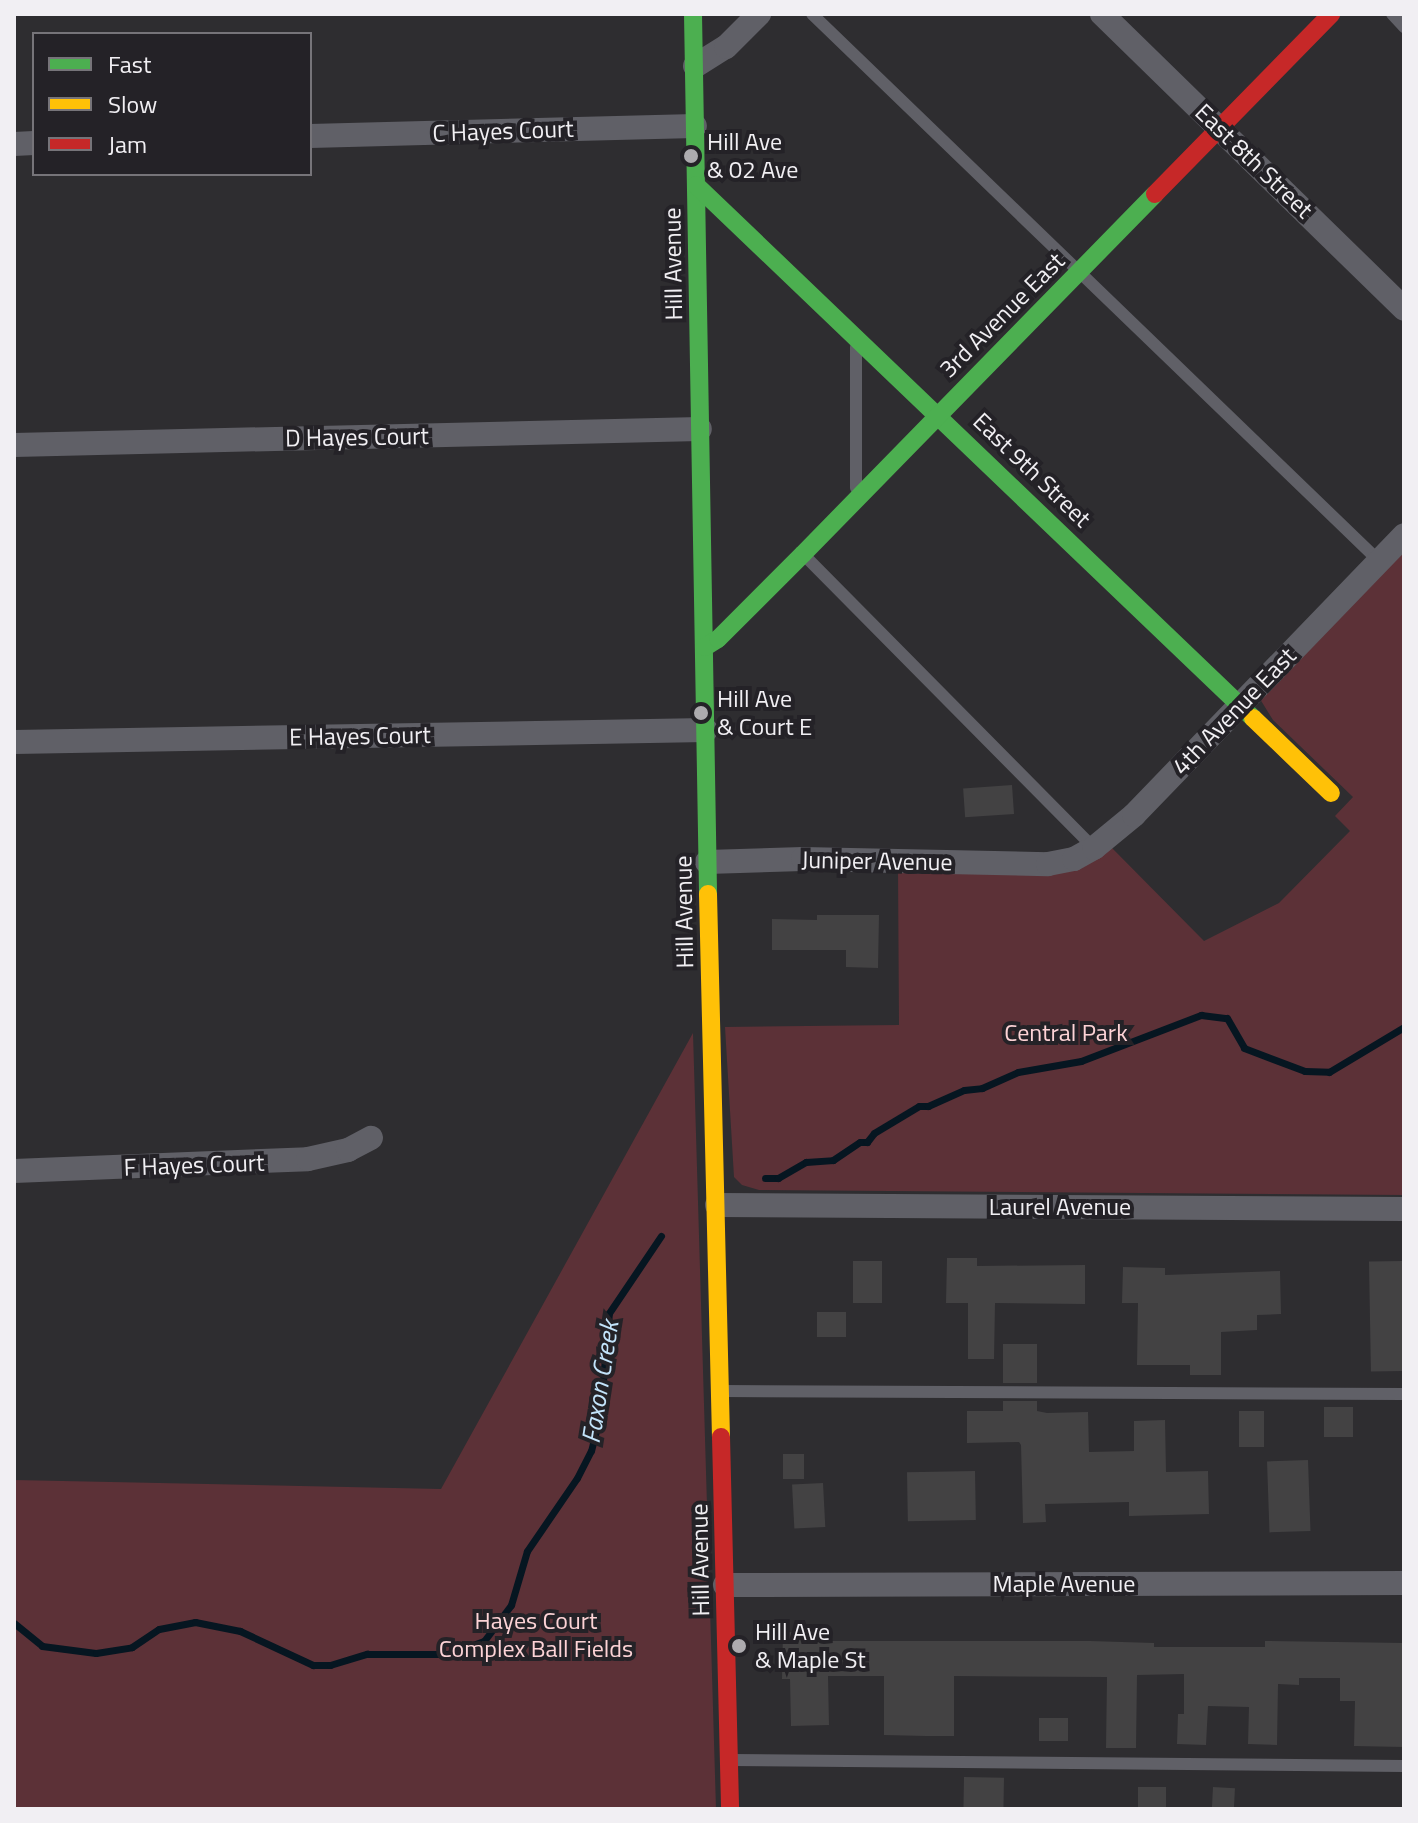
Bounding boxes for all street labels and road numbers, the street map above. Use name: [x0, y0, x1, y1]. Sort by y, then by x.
street label: East 8th Street: [1189, 98, 1319, 224]
street label: C Hayes Court: [432, 114, 574, 148]
street label: Hill Avenue: [658, 207, 688, 321]
street label: 3rd Avenue East: [934, 247, 1070, 383]
street label: East 9th Street: [967, 407, 1097, 533]
street label: D Hayes Court: [285, 421, 429, 453]
street label: 4th Avenue East: [1166, 642, 1302, 780]
street label: E Hayes Court: [289, 720, 431, 752]
street label: Juniper Avenue: [801, 845, 953, 877]
street label: Hill Avenue: [669, 855, 699, 969]
street label: F Hayes Court: [123, 1148, 265, 1182]
street label: Laurel Avenue: [989, 1193, 1131, 1221]
street label: Hill Avenue: [685, 1503, 715, 1617]
street label: Maple Avenue: [993, 1570, 1135, 1598]

